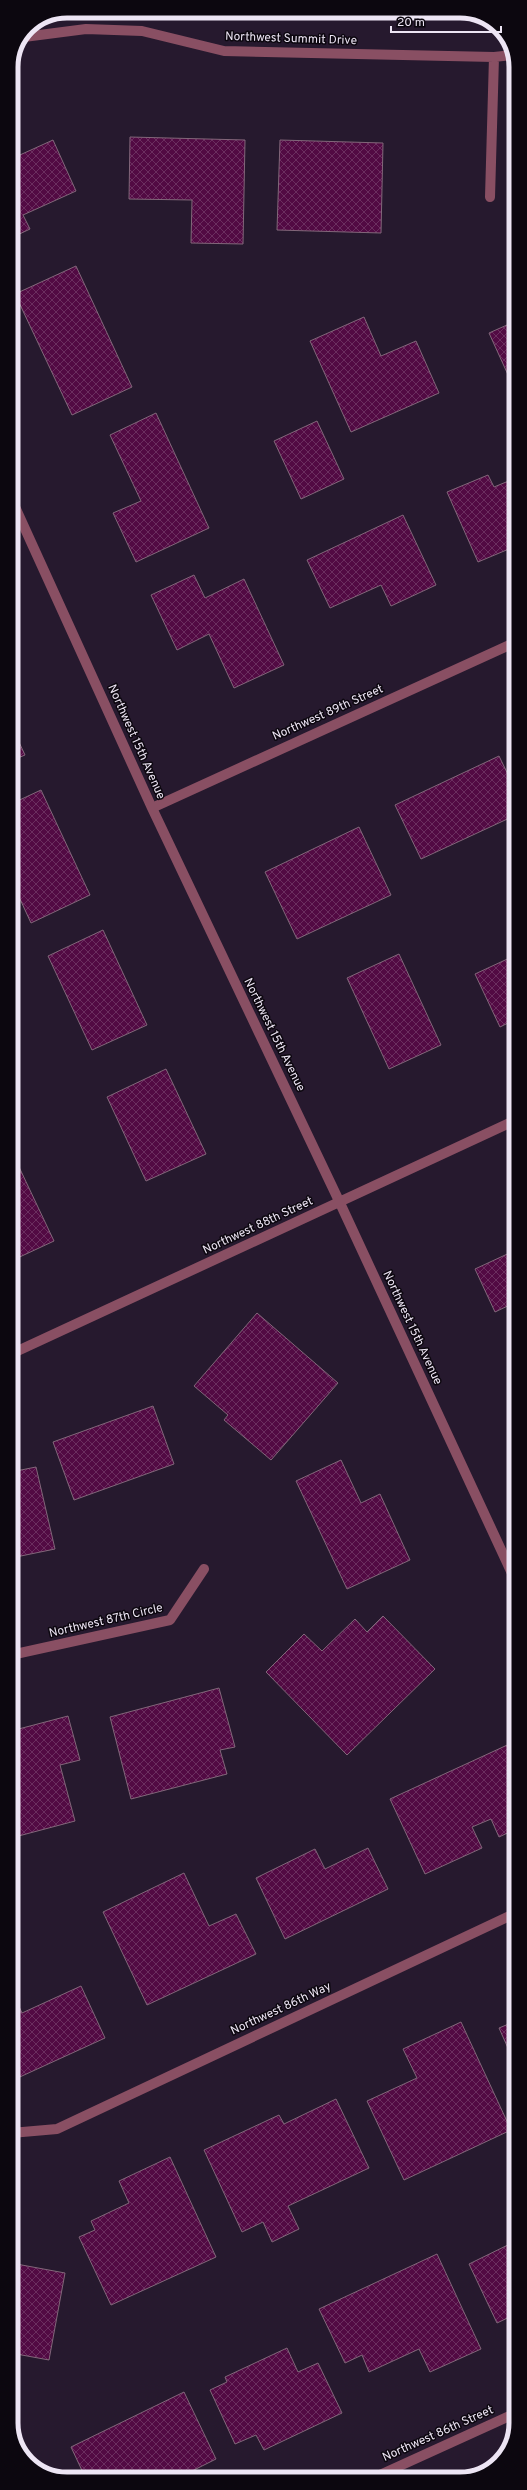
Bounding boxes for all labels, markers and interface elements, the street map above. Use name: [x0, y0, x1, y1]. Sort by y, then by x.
scale bar: [391, 8, 501, 34]
text: 20 m: [397, 15, 425, 31]
street label: Northwest Summit Drive: [225, 29, 357, 49]
street label: Northwest 89th Street: [270, 681, 386, 745]
street label: Northwest 15th Avenue: [103, 682, 169, 802]
street label: Northwest 15th Avenue: [240, 976, 308, 1094]
street label: Northwest 88th Street: [200, 1193, 316, 1259]
street label: Northwest 15th Avenue: [379, 1268, 445, 1388]
street label: Northwest 87th Circle: [48, 1600, 164, 1642]
street label: Northwest 86th Way: [228, 1979, 334, 2039]
street label: Northwest 86th Street: [380, 2402, 496, 2466]

